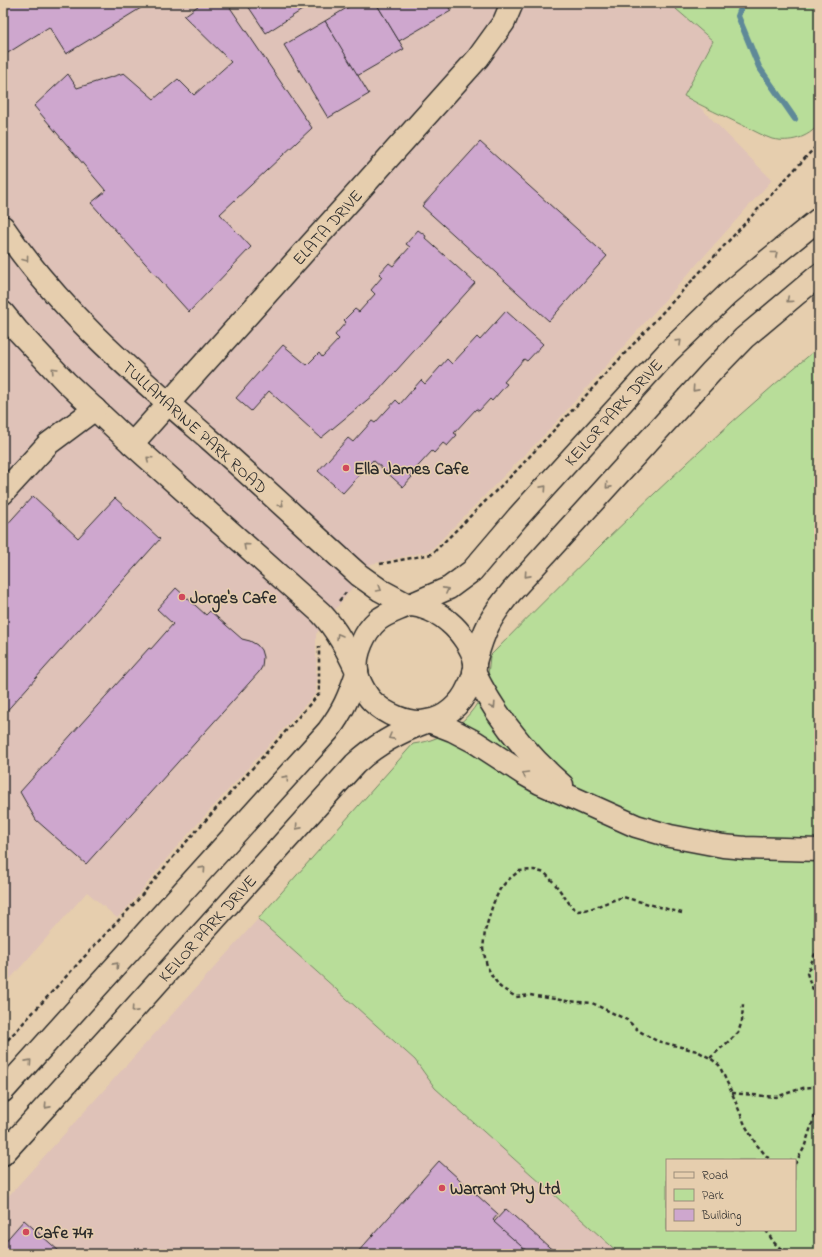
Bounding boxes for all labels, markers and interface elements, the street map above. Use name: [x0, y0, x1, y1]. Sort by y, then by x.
street label: ELATA DRIVE: [287, 184, 369, 272]
one-way arrow: [770, 252, 778, 259]
one-way arrow: [22, 254, 29, 261]
one-way arrow: [786, 295, 794, 302]
one-way arrow: [674, 339, 682, 346]
street label: KEILOR PARK DRIVE: [559, 354, 669, 472]
street label: TULLAMARINE PARK ROAD: [116, 356, 272, 501]
one-way arrow: [52, 367, 59, 375]
one-way arrow: [692, 384, 700, 392]
one-way arrow: [146, 457, 154, 464]
place label: Ella James Cafe: [354, 457, 470, 482]
marker: Ella James Cafe: [341, 463, 351, 473]
one-way arrow: [605, 481, 612, 488]
one-way arrow: [539, 485, 547, 493]
one-way arrow: [276, 499, 284, 507]
one-way arrow: [243, 543, 251, 550]
one-way arrow: [524, 570, 532, 578]
one-way arrow: [375, 584, 382, 591]
place label: Jorge's Cafe: [190, 586, 278, 613]
one-way arrow: [442, 587, 449, 594]
marker: Jorge's Cafe: [177, 592, 187, 602]
one-way arrow: [336, 633, 343, 640]
one-way arrow: [488, 702, 496, 709]
one-way arrow: [387, 732, 395, 740]
one-way arrow: [522, 772, 529, 779]
one-way arrow: [281, 775, 288, 782]
one-way arrow: [295, 822, 302, 830]
one-way arrow: [198, 866, 205, 873]
street label: KEILOR PARK DRIVE: [153, 870, 263, 988]
one-way arrow: [111, 962, 119, 970]
one-way arrow: [131, 1005, 139, 1013]
one-way arrow: [24, 1059, 32, 1067]
one-way arrow: [44, 1102, 51, 1109]
legend: [666, 1159, 796, 1231]
text: Road: [702, 1167, 728, 1185]
place label: Warrant Pty Ltd: [450, 1177, 561, 1204]
marker: Warrant Pty Ltd: [437, 1183, 447, 1193]
text: Park: [702, 1187, 724, 1205]
text: Building: [701, 1207, 741, 1226]
place label: Cafe 747: [34, 1221, 94, 1246]
marker: Cafe 747: [21, 1227, 31, 1237]

